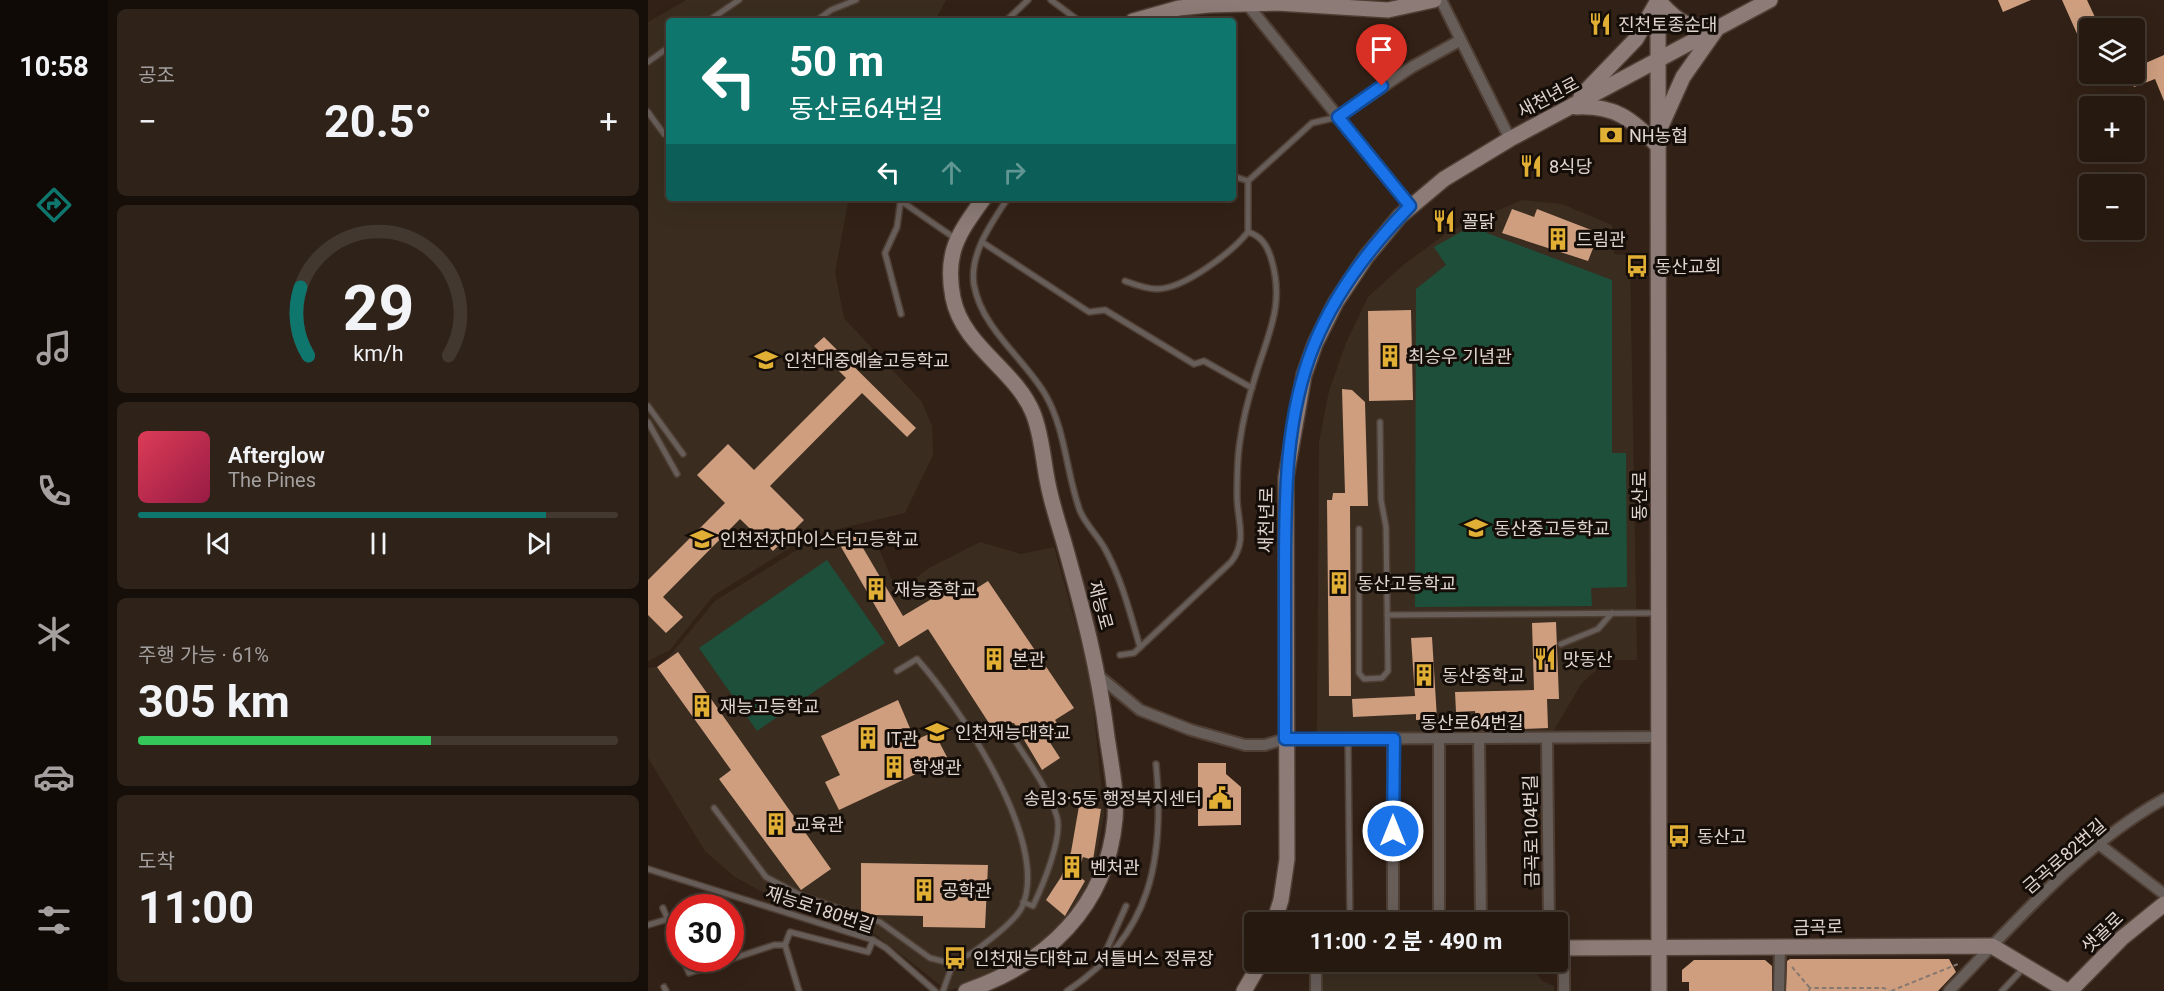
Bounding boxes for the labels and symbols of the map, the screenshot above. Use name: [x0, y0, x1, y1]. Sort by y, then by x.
restaurant icon: 진천토종순대: [1587, 11, 1613, 37]
place label: 진천토종순대: [1618, 14, 1717, 35]
pin: [1356, 24, 1407, 86]
street label: 새천년로: [1514, 72, 1582, 122]
bank icon: NH농협: [1598, 122, 1624, 148]
place label: NH농협: [1629, 125, 1688, 146]
restaurant icon: 8식당: [1518, 153, 1544, 179]
place label: 8식당: [1549, 156, 1592, 177]
restaurant icon: 꼴닭: [1431, 208, 1457, 234]
place label: 꼴닭: [1462, 211, 1495, 232]
building icon: 드림관: [1545, 226, 1571, 252]
place label: 드림관: [1576, 229, 1626, 250]
bus stop icon: 동산교회: [1624, 253, 1650, 279]
place label: 동산교회: [1655, 256, 1721, 277]
building icon: 최승우 기념관: [1377, 343, 1403, 369]
place label: 최승우 기념관: [1408, 346, 1512, 367]
school or university icon: 인천대중예술고등학교: [753, 347, 779, 373]
place label: 인천대중예술고등학교: [784, 350, 950, 371]
street label: 동산로: [1629, 471, 1650, 521]
street label: 새천년로: [1255, 487, 1277, 553]
school or university icon: 동산중고등학교: [1463, 515, 1489, 541]
place label: 동산중고등학교: [1494, 518, 1610, 539]
school or university icon: 인천전자마이스터고등학교: [689, 526, 715, 552]
place label: 인천전자마이스터고등학교: [720, 529, 919, 550]
building icon: 동산고등학교: [1326, 570, 1352, 596]
place label: 동산고등학교: [1357, 573, 1456, 594]
building icon: 재능중학교: [863, 576, 889, 602]
street label: 재능로: [1084, 578, 1118, 632]
place label: 재능중학교: [894, 579, 977, 600]
building icon: 본관: [981, 646, 1007, 672]
restaurant icon: 맛동산: [1532, 646, 1558, 672]
place label: 본관: [1012, 649, 1046, 670]
place label: 맛동산: [1563, 649, 1613, 670]
building icon: 동산중학교: [1411, 662, 1437, 688]
place label: 동산중학교: [1442, 665, 1525, 686]
building icon: 재능고등학교: [689, 693, 715, 719]
place label: 재능고등학교: [720, 696, 819, 717]
street label: 동산로64번길: [1420, 712, 1524, 733]
school or university icon: 인천재능대학교: [924, 719, 950, 745]
place label: 인천재능대학교: [955, 722, 1071, 743]
building icon: IT관: [855, 725, 881, 751]
place label: IT관: [886, 728, 918, 749]
building icon: 학생관: [881, 754, 907, 780]
place label: 학생관: [912, 757, 962, 778]
street label: 금곡로104번길: [1520, 774, 1542, 888]
public building icon: 송림3·5동 행정복지센터: [1207, 785, 1233, 811]
place label: 송림3·5동 행정복지센터: [1024, 788, 1202, 809]
position arrow: [1361, 799, 1425, 863]
building icon: 교육관: [763, 811, 789, 837]
place label: 교육관: [794, 814, 844, 835]
street label: 금곡로82번길: [2018, 814, 2110, 898]
bus stop icon: 동산고: [1666, 823, 1692, 849]
place label: 동산고: [1697, 826, 1747, 847]
building icon: 벤처관: [1059, 854, 1085, 880]
place label: 벤처관: [1090, 857, 1140, 878]
building icon: 공학관: [911, 877, 937, 903]
place label: 공학관: [942, 880, 992, 901]
street label: 재능로180번길: [763, 882, 877, 936]
speed limit sign: 30: [666, 894, 744, 972]
street label: 샛골로: [2077, 907, 2127, 957]
street label: 금곡로: [1793, 916, 1843, 938]
bus stop icon: 인천재능대학교 셔틀버스 정류장: [942, 945, 968, 971]
place label: 인천재능대학교 셔틀버스 정류장: [973, 948, 1214, 969]

